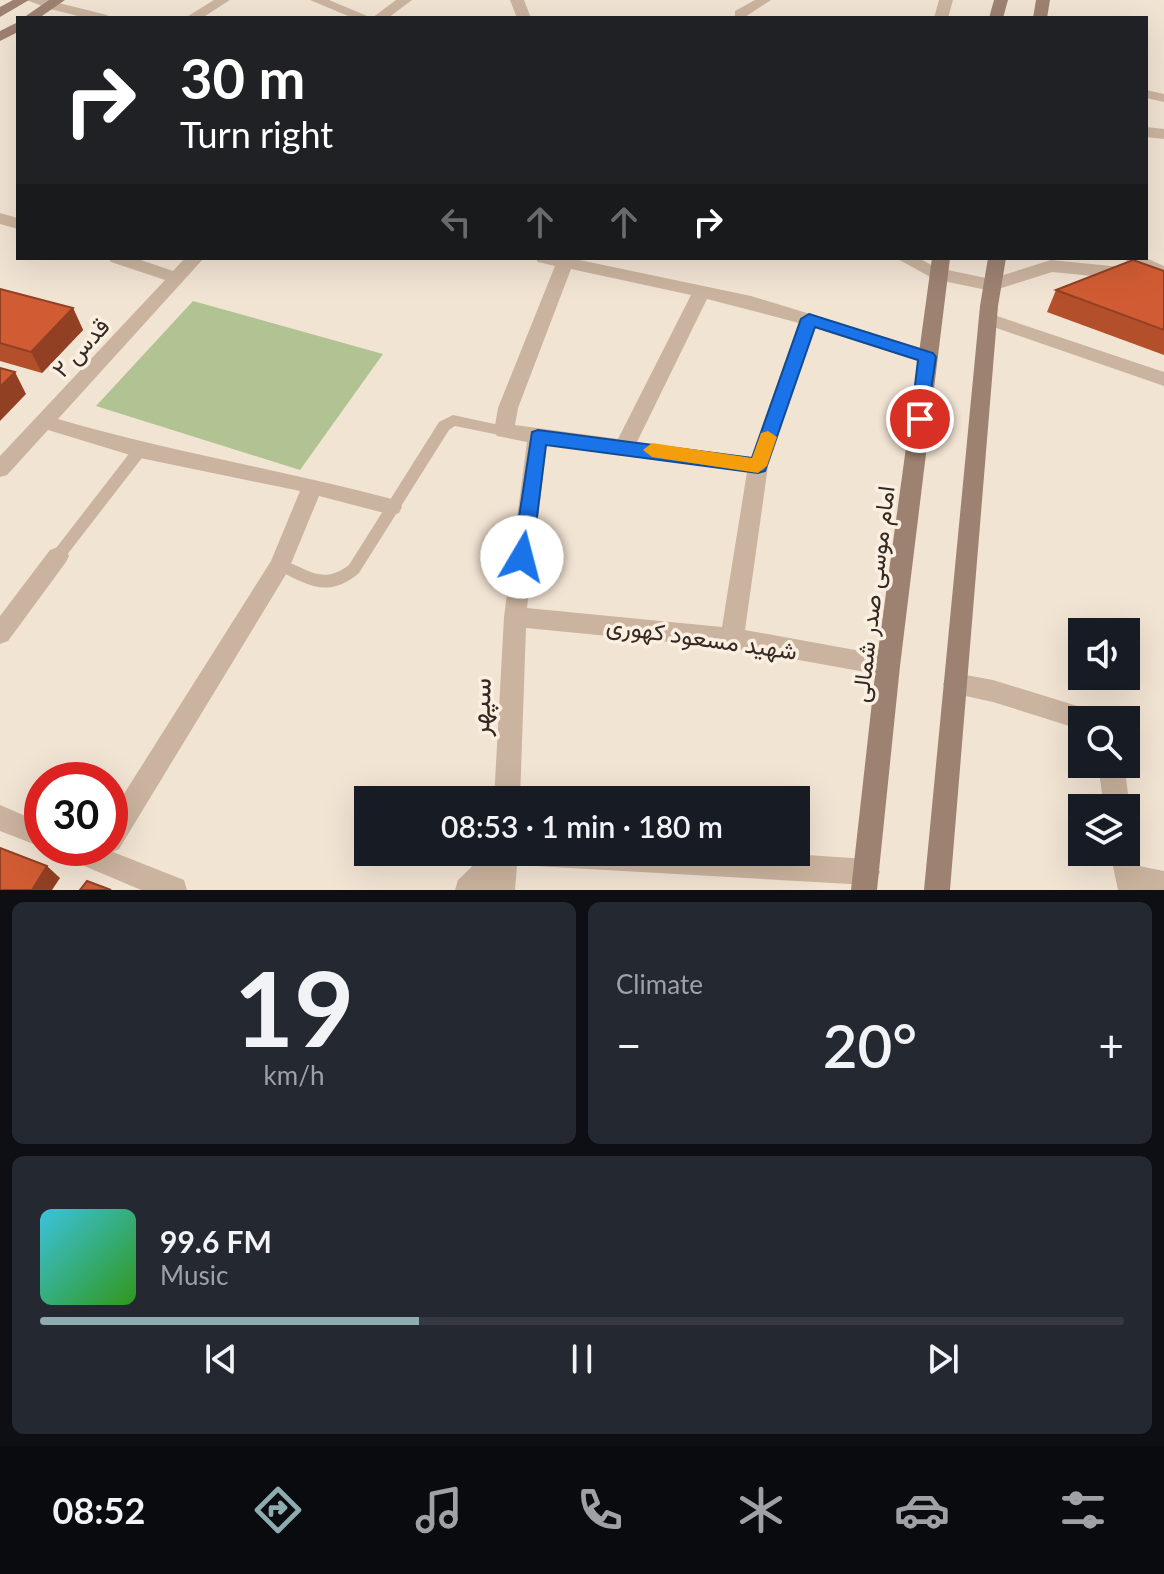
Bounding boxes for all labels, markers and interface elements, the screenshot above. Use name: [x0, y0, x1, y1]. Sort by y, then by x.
text: 30 m: [180, 44, 305, 111]
icon: right: [48, 48, 152, 152]
text: Turn right: [180, 112, 333, 156]
icon: left: [434, 200, 478, 244]
icon: ahead: [518, 200, 562, 244]
icon: ahead: [602, 200, 646, 244]
icon: right: [686, 200, 730, 244]
street label: قدس ۲: [45, 311, 115, 383]
pin: [886, 385, 954, 453]
icon: arrive: [898, 397, 942, 441]
street label: امام موسی صدر شمالی: [844, 484, 903, 704]
position arrow: [480, 515, 564, 599]
street label: شهید مسعود کهوری: [605, 609, 799, 667]
map controls: [1068, 618, 1140, 866]
button: sound: [1068, 618, 1140, 690]
street label: سپهر: [461, 677, 500, 738]
button: search: [1068, 706, 1140, 778]
speed limit sign: 30: [24, 762, 128, 866]
button: layers: [1068, 794, 1140, 866]
text: 08:53 · 1 min · 180 m: [441, 808, 723, 844]
text: 19: [234, 944, 354, 1069]
text: Climate: [616, 968, 703, 1000]
text: 20°: [823, 1009, 917, 1081]
text: −: [616, 1019, 642, 1071]
text: +: [1098, 1019, 1124, 1071]
text: km/h: [264, 1059, 324, 1091]
text: 99.6 FM: [160, 1223, 272, 1259]
text: Music: [160, 1259, 228, 1291]
icon: previous: [199, 1337, 243, 1381]
icon: pause: [560, 1337, 604, 1381]
icon: next: [921, 1337, 965, 1381]
icon: directions: [250, 1482, 306, 1538]
icon: music: [411, 1482, 467, 1538]
icon: phone: [572, 1482, 628, 1538]
icon: climate: [733, 1482, 789, 1538]
icon: car: [894, 1482, 950, 1538]
icon: filters: [1055, 1482, 1111, 1538]
text: 08:52: [53, 1488, 145, 1532]

